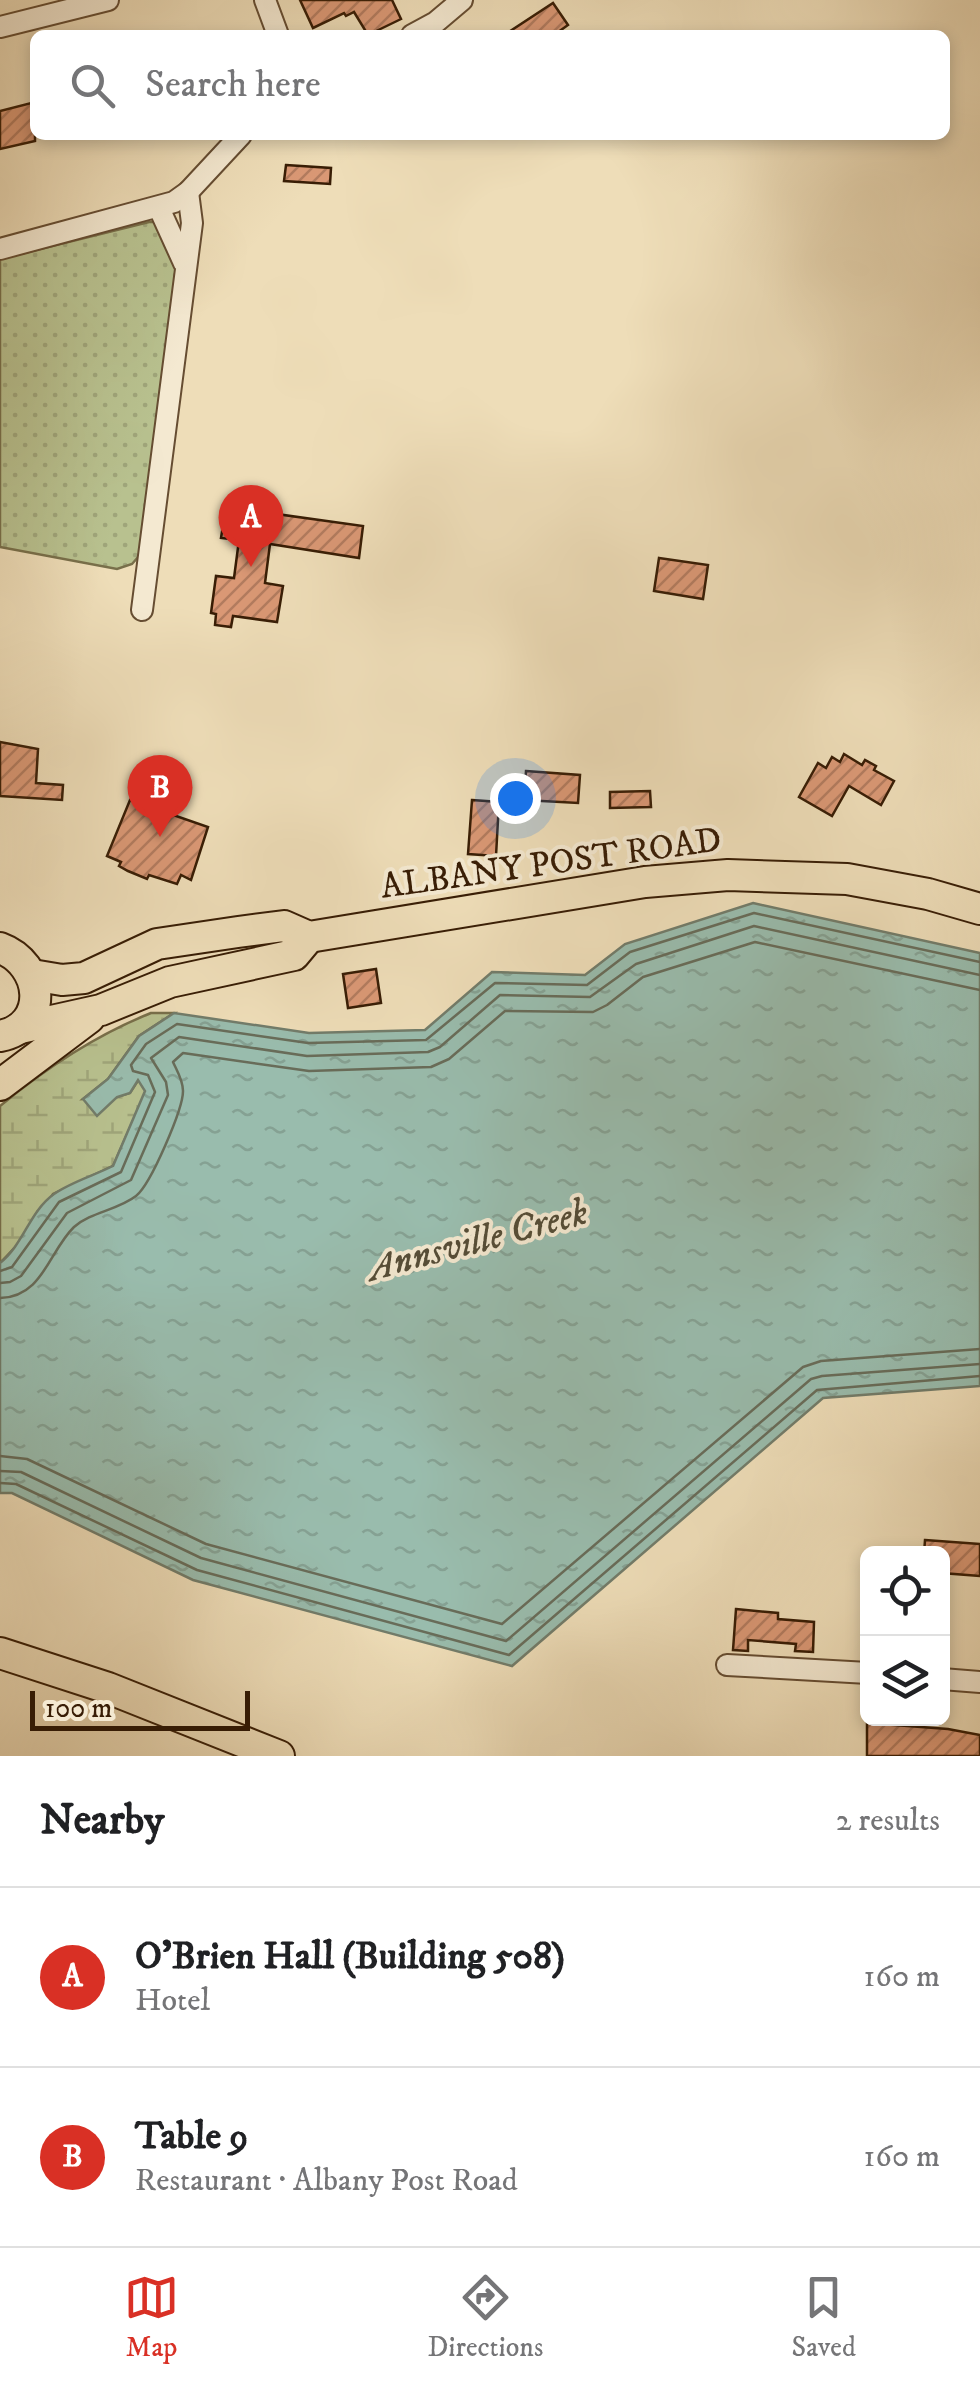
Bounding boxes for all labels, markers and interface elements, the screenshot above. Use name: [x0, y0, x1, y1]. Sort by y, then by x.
search box: [30, 30, 950, 140]
icon: search: [65, 58, 120, 113]
text: Search here: [145, 61, 321, 109]
pin: A: [218, 484, 284, 567]
pin: B: [128, 754, 192, 837]
your location: [490, 773, 541, 824]
street label: ALBANY POST ROAD: [378, 818, 724, 910]
water label: Annsville Creek: [359, 1189, 593, 1294]
map controls: [860, 1546, 950, 1726]
button: locate: [860, 1546, 950, 1636]
button: layers: [860, 1636, 950, 1726]
scale bar: [30, 1686, 250, 1730]
text: 100 m: [45, 1691, 112, 1726]
text: Nearby: [40, 1795, 164, 1847]
text: 2 results: [836, 1801, 940, 1841]
text: O'Brien Hall (Building 508): [135, 1933, 565, 1981]
text: A: [62, 1957, 83, 1997]
text: 160 m: [864, 1957, 940, 1997]
text: Hotel: [135, 1981, 210, 2021]
text: Table 9: [135, 2113, 248, 2161]
text: B: [62, 2137, 83, 2177]
text: 160 m: [864, 2137, 940, 2177]
text: Restaurant · Albany Post Road: [135, 2161, 518, 2201]
tab: Map: [124, 2270, 179, 2365]
tab: Directions: [427, 2270, 543, 2365]
tab: Saved: [792, 2270, 856, 2365]

